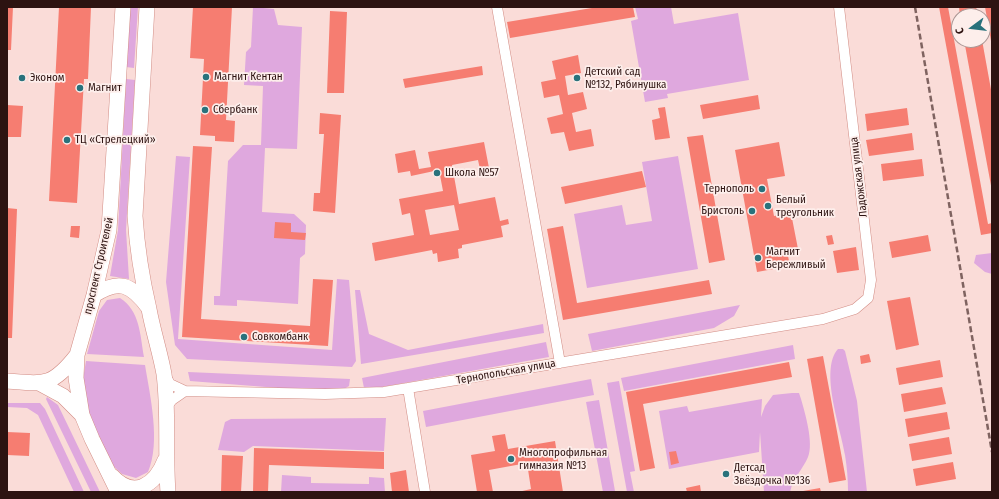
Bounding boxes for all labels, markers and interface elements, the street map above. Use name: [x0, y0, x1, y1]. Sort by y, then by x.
north arrow: [951, 8, 991, 48]
text: С: [953, 27, 967, 35]
place label: Детский сад №132, Рябинушка: [585, 65, 666, 91]
place label: Магнит Кентан: [214, 70, 283, 84]
place label: Эконом: [30, 71, 64, 85]
marker: Магнит Кентан: [201, 72, 211, 82]
marker: Эконом: [17, 73, 27, 83]
marker: Детский сад №132, Рябинушка: [572, 73, 582, 83]
place label: Магнит: [88, 81, 122, 95]
marker: Магнит: [75, 83, 85, 93]
place label: Сбербанк: [213, 103, 257, 117]
marker: Сбербанк: [200, 105, 210, 115]
place label: ТЦ «Стрелецкий»: [75, 133, 156, 147]
marker: ТЦ «Стрелецкий»: [62, 135, 72, 145]
street label: Ладожская улица: [848, 136, 870, 218]
place label: Школа №57: [445, 166, 499, 180]
marker: Школа №57: [432, 168, 442, 178]
place label: Тернополь: [704, 182, 754, 196]
marker: Тернополь: [757, 184, 767, 194]
place label: Белый треугольник: [776, 193, 834, 219]
marker: Белый треугольник: [763, 201, 773, 211]
place label: Бристоль: [701, 204, 744, 218]
marker: Бристоль: [747, 206, 757, 216]
street label: проспект Строителей: [81, 216, 117, 316]
place label: Магнит Бережливый: [766, 245, 826, 271]
marker: Магнит Бережливый: [753, 253, 763, 263]
place label: Совкомбанк: [252, 330, 308, 344]
marker: Совкомбанк: [239, 332, 249, 342]
street label: Тернопольская улица: [455, 357, 557, 387]
place label: Многопрофильная гимназия №13: [519, 446, 607, 472]
marker: Многопрофильная гимназия №13: [506, 454, 516, 464]
place label: Детсад Звёздочка №136: [734, 461, 810, 487]
marker: Детсад Звёздочка №136: [721, 469, 731, 479]

